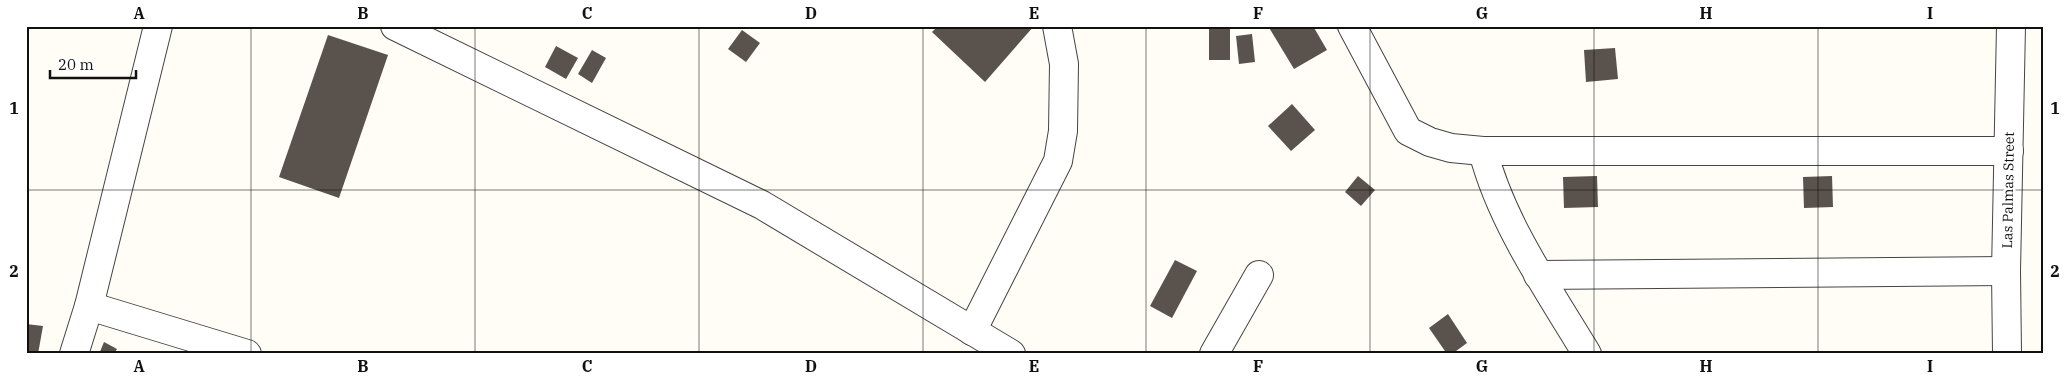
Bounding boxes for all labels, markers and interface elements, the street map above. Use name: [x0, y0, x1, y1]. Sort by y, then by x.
text: A: [133, 3, 145, 23]
text: B: [357, 3, 369, 23]
text: C: [582, 3, 592, 23]
text: D: [805, 3, 817, 23]
text: E: [1029, 3, 1039, 23]
text: F: [1253, 3, 1263, 23]
text: G: [1476, 3, 1488, 23]
text: H: [1700, 3, 1713, 23]
text: I: [1927, 3, 1933, 23]
scale bar: [50, 48, 136, 80]
text: 20 m: [58, 55, 94, 74]
text: 1: [9, 98, 19, 118]
text: 1: [2050, 98, 2060, 118]
street label: Las Palmas Street: [1998, 131, 2018, 249]
text: 2: [9, 261, 19, 281]
text: 2: [2050, 261, 2060, 281]
text: A: [133, 356, 145, 376]
text: B: [357, 356, 369, 376]
text: C: [582, 356, 592, 376]
text: D: [805, 356, 817, 376]
text: E: [1029, 356, 1039, 376]
text: F: [1253, 356, 1263, 376]
text: G: [1476, 356, 1488, 376]
text: H: [1700, 356, 1713, 376]
text: I: [1927, 356, 1933, 376]

